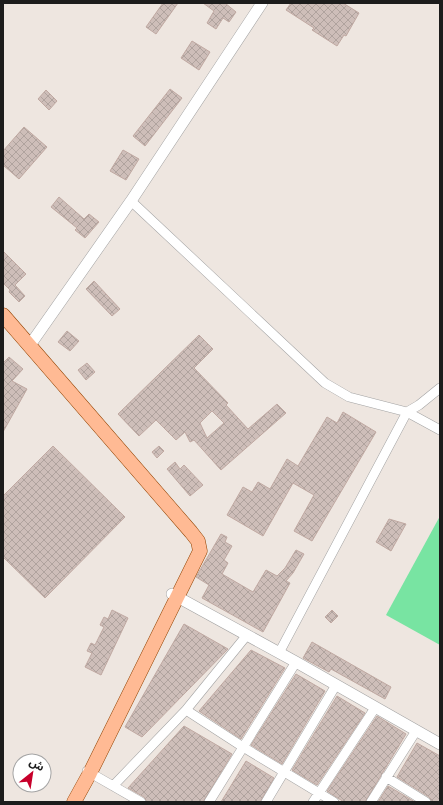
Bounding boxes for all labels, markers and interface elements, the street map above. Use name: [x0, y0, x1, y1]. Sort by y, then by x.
north arrow: [12, 753, 52, 793]
text: ش: [27, 755, 47, 774]

